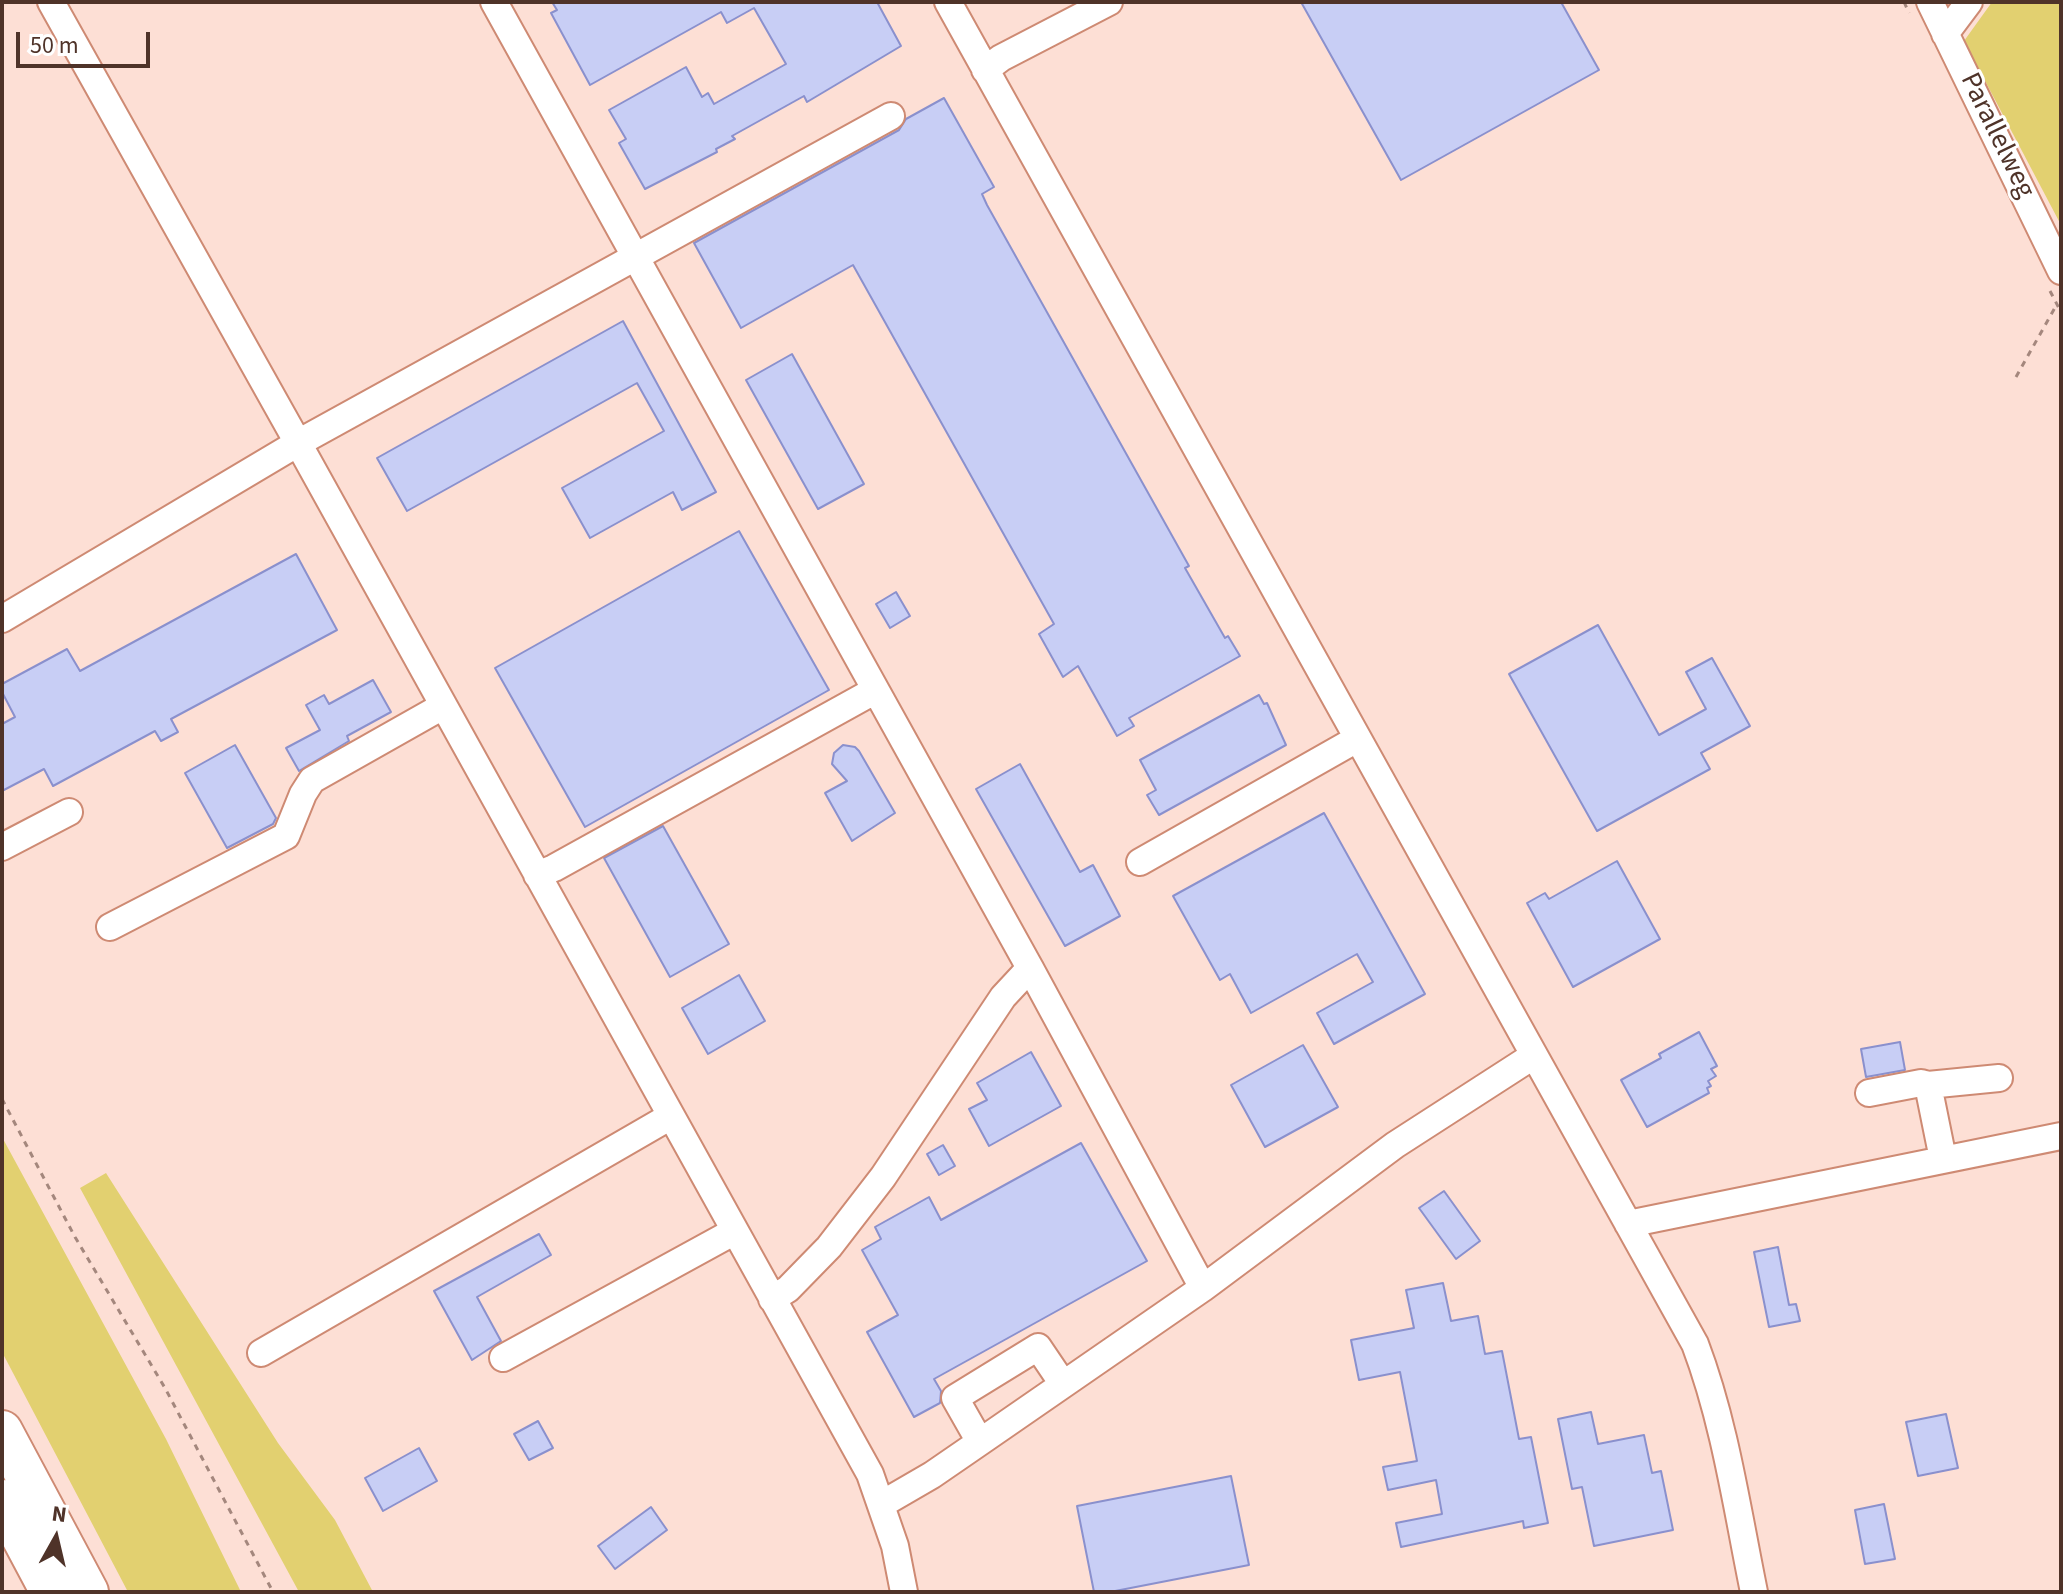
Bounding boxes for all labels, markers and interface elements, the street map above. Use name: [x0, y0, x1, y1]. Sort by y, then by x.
scale bar: [20, 16, 154, 66]
text: 50 m: [30, 28, 79, 63]
street label: Parallelweg: [1951, 68, 2041, 204]
text: N: [50, 1497, 69, 1531]
north arrow: [16, 1498, 96, 1578]

